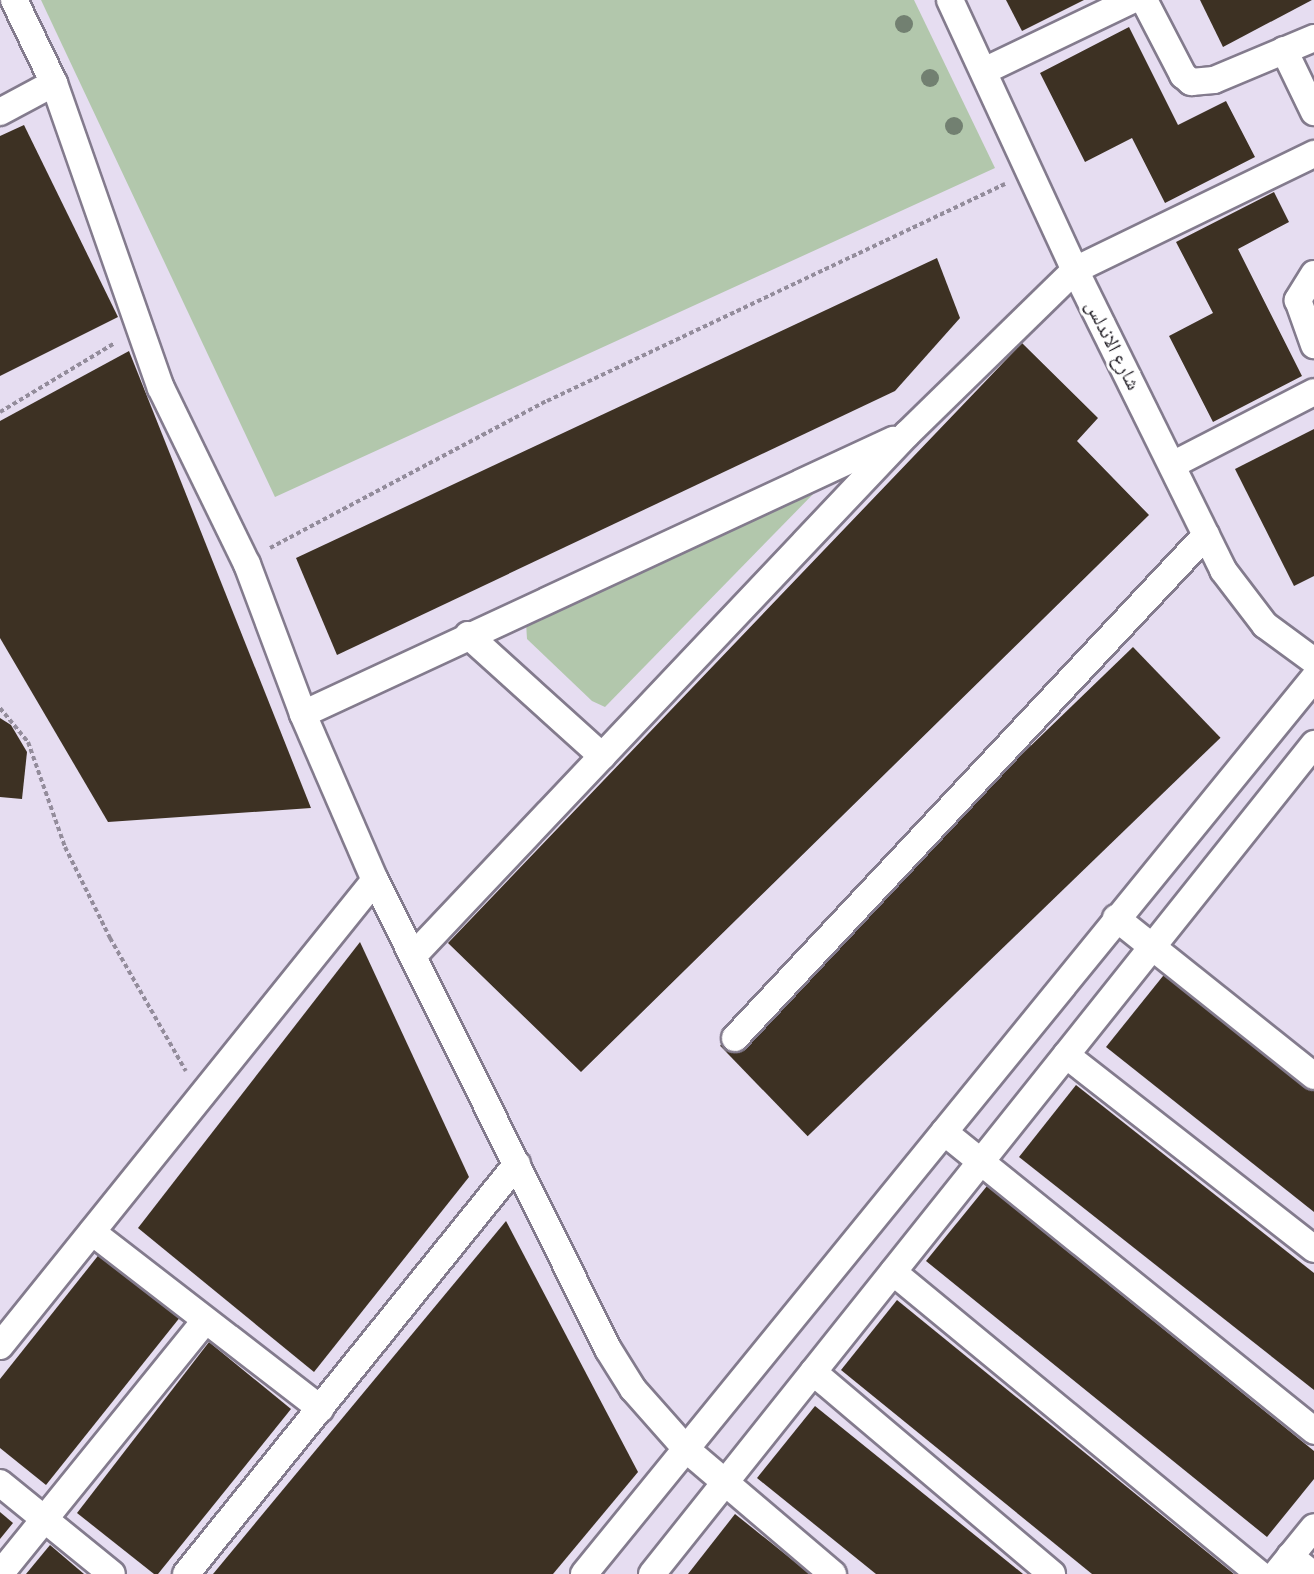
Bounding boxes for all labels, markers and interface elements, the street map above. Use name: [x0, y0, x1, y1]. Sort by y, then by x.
street label: شارع الاندلس: [1080, 296, 1146, 394]

